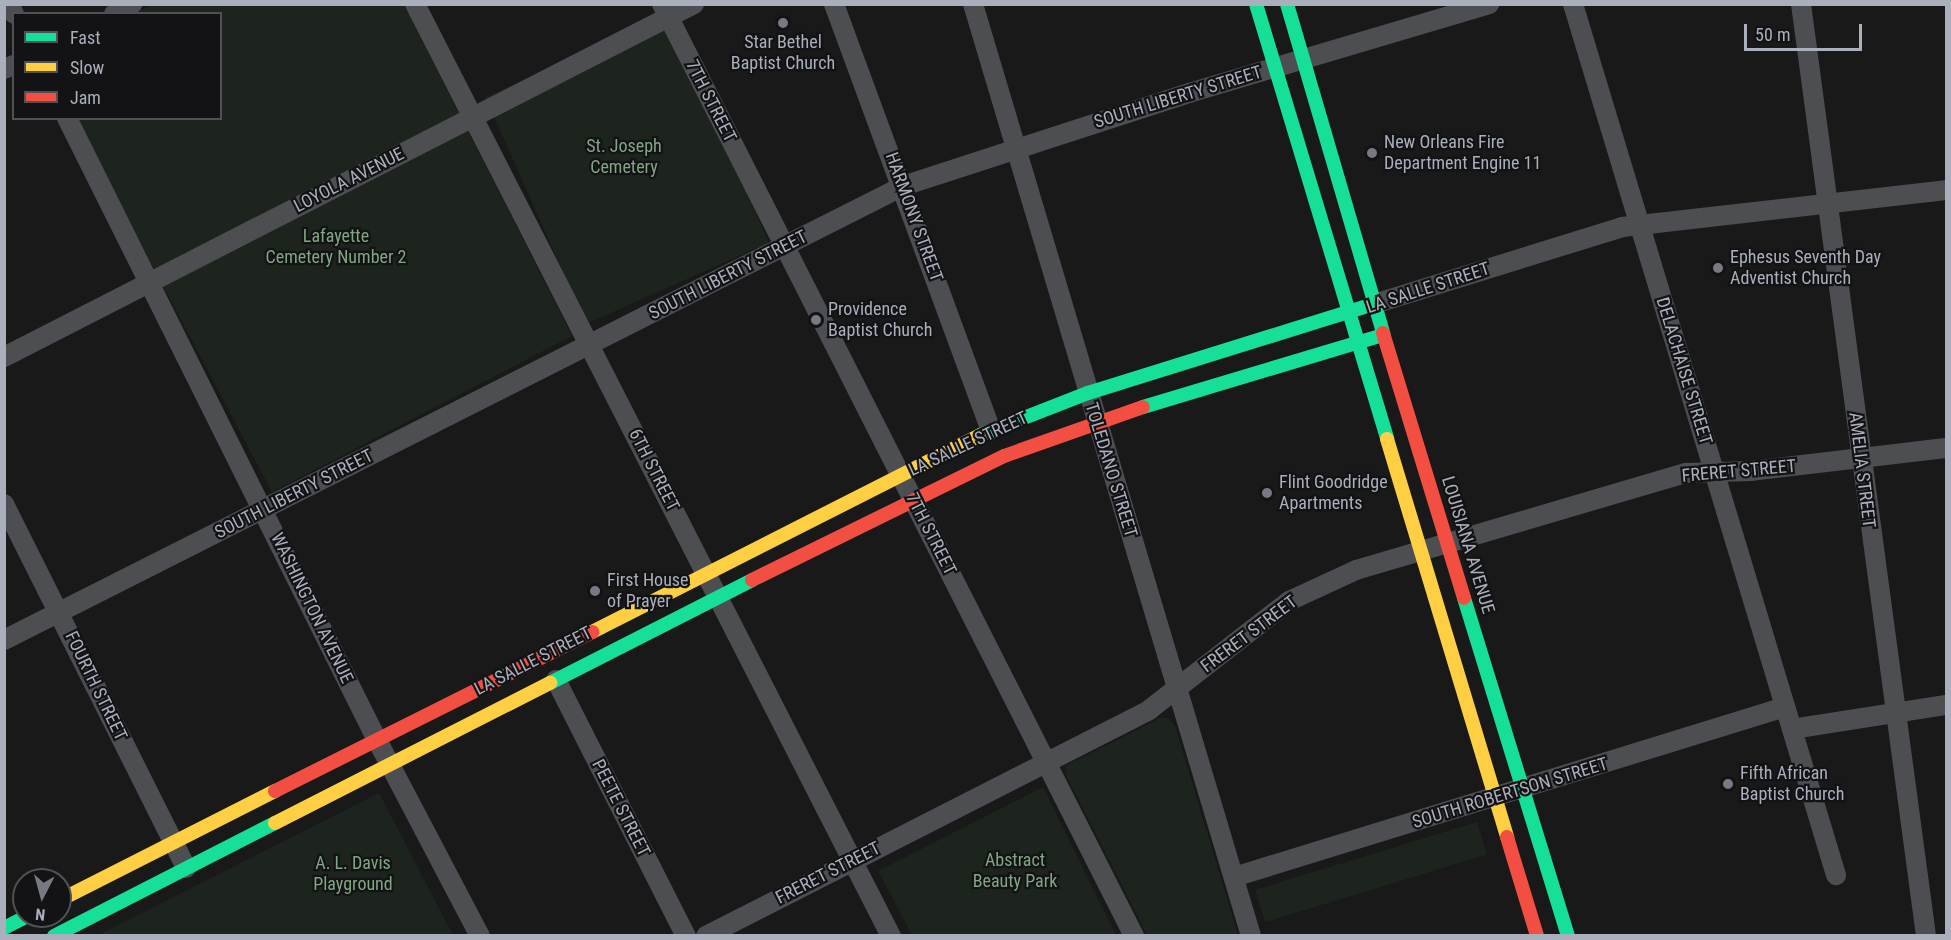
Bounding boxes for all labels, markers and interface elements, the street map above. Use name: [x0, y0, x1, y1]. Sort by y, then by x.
legend: [12, 12, 222, 120]
scale bar: [1747, 12, 1866, 50]
marker: Star Bethel Baptist Church: [776, 16, 790, 30]
text: 50 m: [1755, 24, 1790, 45]
text: Fast: [70, 27, 101, 48]
place label: Star Bethel Baptist Church: [731, 32, 835, 74]
street label: 7TH STREET: [681, 56, 741, 146]
text: Slow: [70, 57, 104, 78]
street label: SOUTH LIBERTY STREET: [1091, 61, 1265, 133]
text: Jam: [70, 87, 101, 108]
place label: New Orleans Fire Department Engine 11: [1384, 132, 1541, 174]
park label: St. Joseph Cemetery: [586, 136, 662, 178]
street label: LOYOLA AVENUE: [290, 143, 408, 217]
marker: New Orleans Fire Department Engine 11: [1365, 146, 1379, 160]
street label: HARMONY STREET: [881, 149, 947, 285]
park label: Lafayette Cemetery Number 2: [266, 226, 406, 268]
street label: SOUTH LIBERTY STREET: [645, 226, 811, 324]
place label: Ephesus Seventh Day Adventist Church: [1730, 247, 1881, 290]
street label: LA SALLE STREET: [1363, 258, 1493, 318]
marker: Ephesus Seventh Day Adventist Church: [1711, 261, 1725, 275]
street label: DELACHAISE STREET: [1651, 295, 1717, 447]
place label: Providence Baptist Church: [828, 299, 932, 342]
marker: Providence Baptist Church: [809, 313, 823, 327]
street label: TOLEDANO STREET: [1080, 400, 1142, 540]
street label: LA SALLE STREET: [905, 407, 1031, 481]
street label: AMELIA STREET: [1844, 411, 1880, 529]
street label: 6TH STREET: [624, 425, 684, 515]
street label: SOUTH LIBERTY STREET: [211, 445, 377, 543]
street label: FRERET STREET: [1681, 455, 1797, 487]
place label: Flint Goodridge Apartments: [1279, 472, 1388, 514]
street label: LOUISIANA AVENUE: [1437, 474, 1499, 616]
marker: Flint Goodridge Apartments: [1260, 486, 1274, 500]
street label: 7TH STREET: [901, 489, 961, 579]
street label: WASHINGTON AVENUE: [266, 529, 358, 687]
place label: First House of Prayer: [607, 570, 688, 612]
marker: First House of Prayer: [588, 584, 602, 598]
street label: FRERET STREET: [1197, 591, 1301, 677]
street label: LA SALLE STREET: [471, 622, 595, 700]
street label: FOURTH STREET: [60, 628, 132, 744]
street label: SOUTH ROBERTSON STREET: [1410, 753, 1610, 833]
street label: PEETE STREET: [587, 756, 655, 860]
place label: Fifth African Baptist Church: [1740, 763, 1844, 806]
marker: Fifth African Baptist Church: [1721, 777, 1735, 791]
street label: FRERET STREET: [772, 837, 884, 909]
park label: Abstract Beauty Park: [973, 850, 1057, 892]
park label: A. L. Davis Playground: [313, 853, 393, 896]
north arrow: [12, 868, 72, 928]
text: N: [34, 904, 46, 924]

